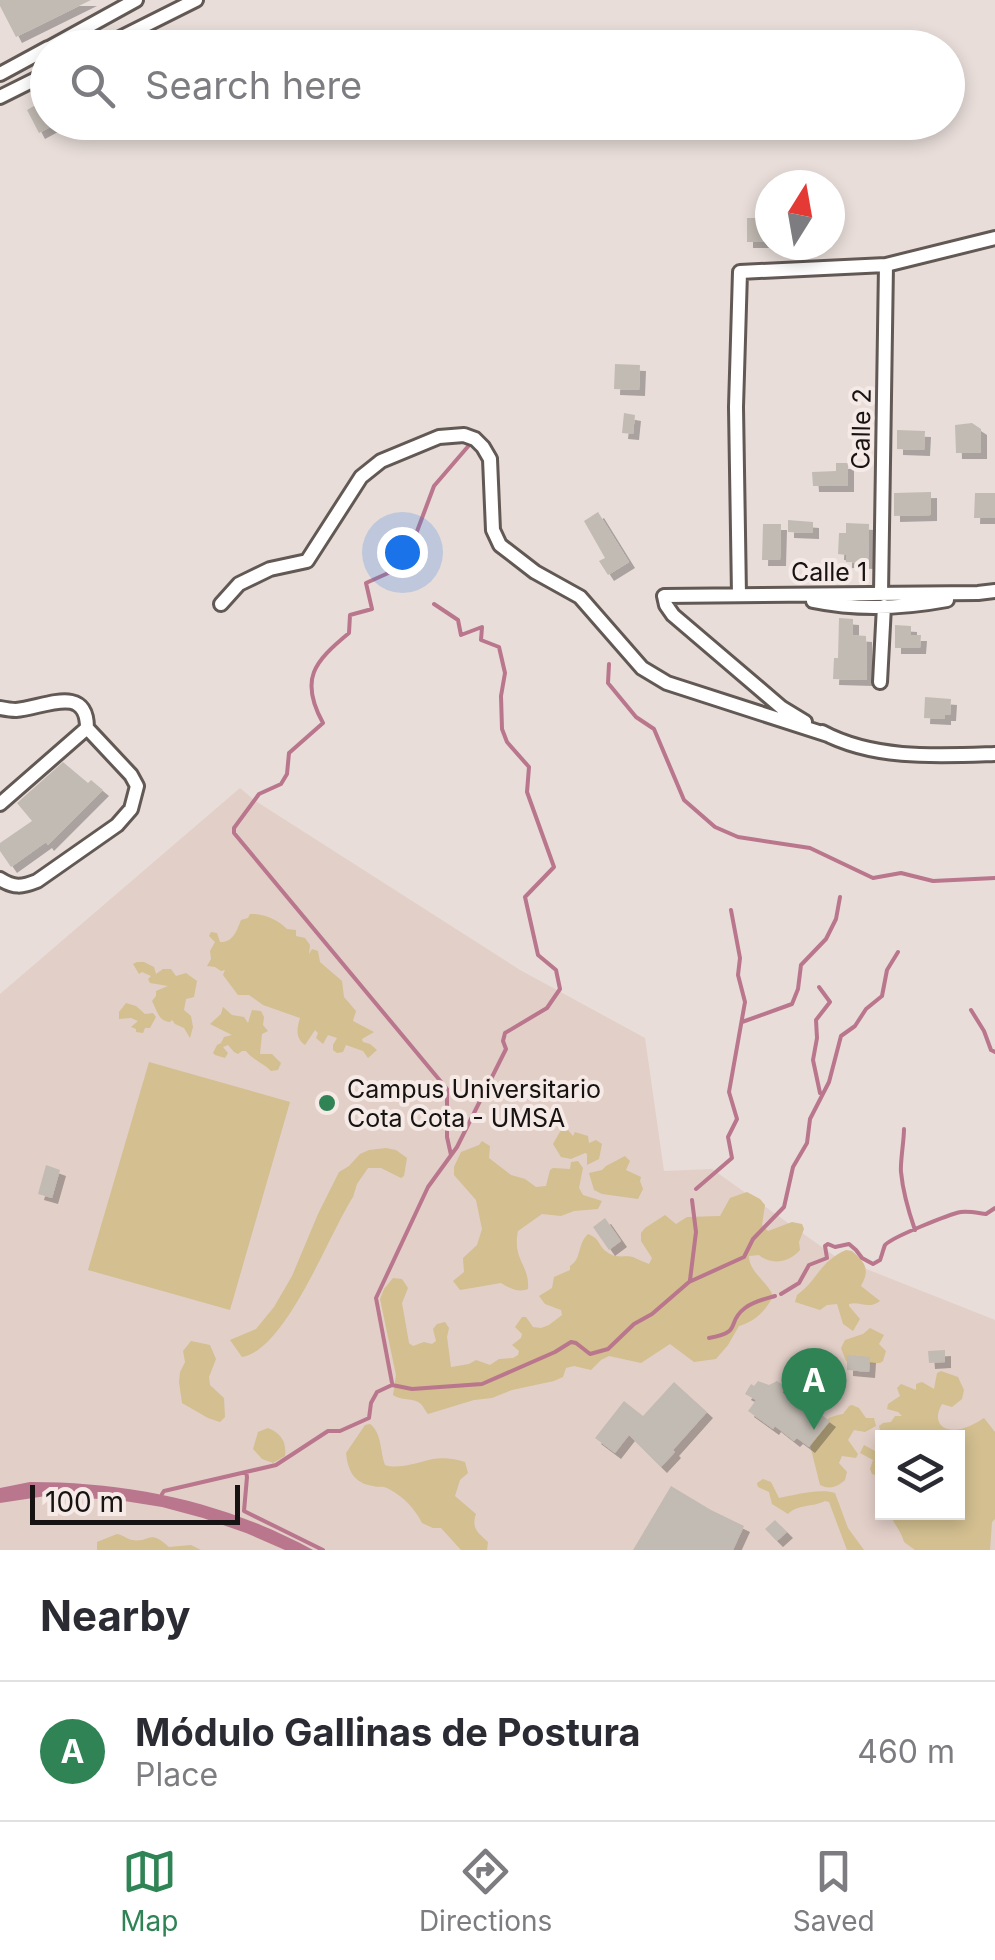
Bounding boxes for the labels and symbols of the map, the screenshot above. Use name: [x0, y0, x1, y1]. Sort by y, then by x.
north arrow: [755, 170, 845, 260]
street label: Calle 2: [845, 388, 877, 470]
your location: [377, 527, 428, 578]
street label: Calle 1: [791, 557, 867, 587]
place label: Campus Universitario Cota Cota - UMSA: [347, 1074, 601, 1133]
marker: Campus Universitario Cota Cota - UMSA: [316, 1092, 338, 1114]
pin: A: [782, 1348, 846, 1430]
scale bar: [30, 1480, 240, 1524]

